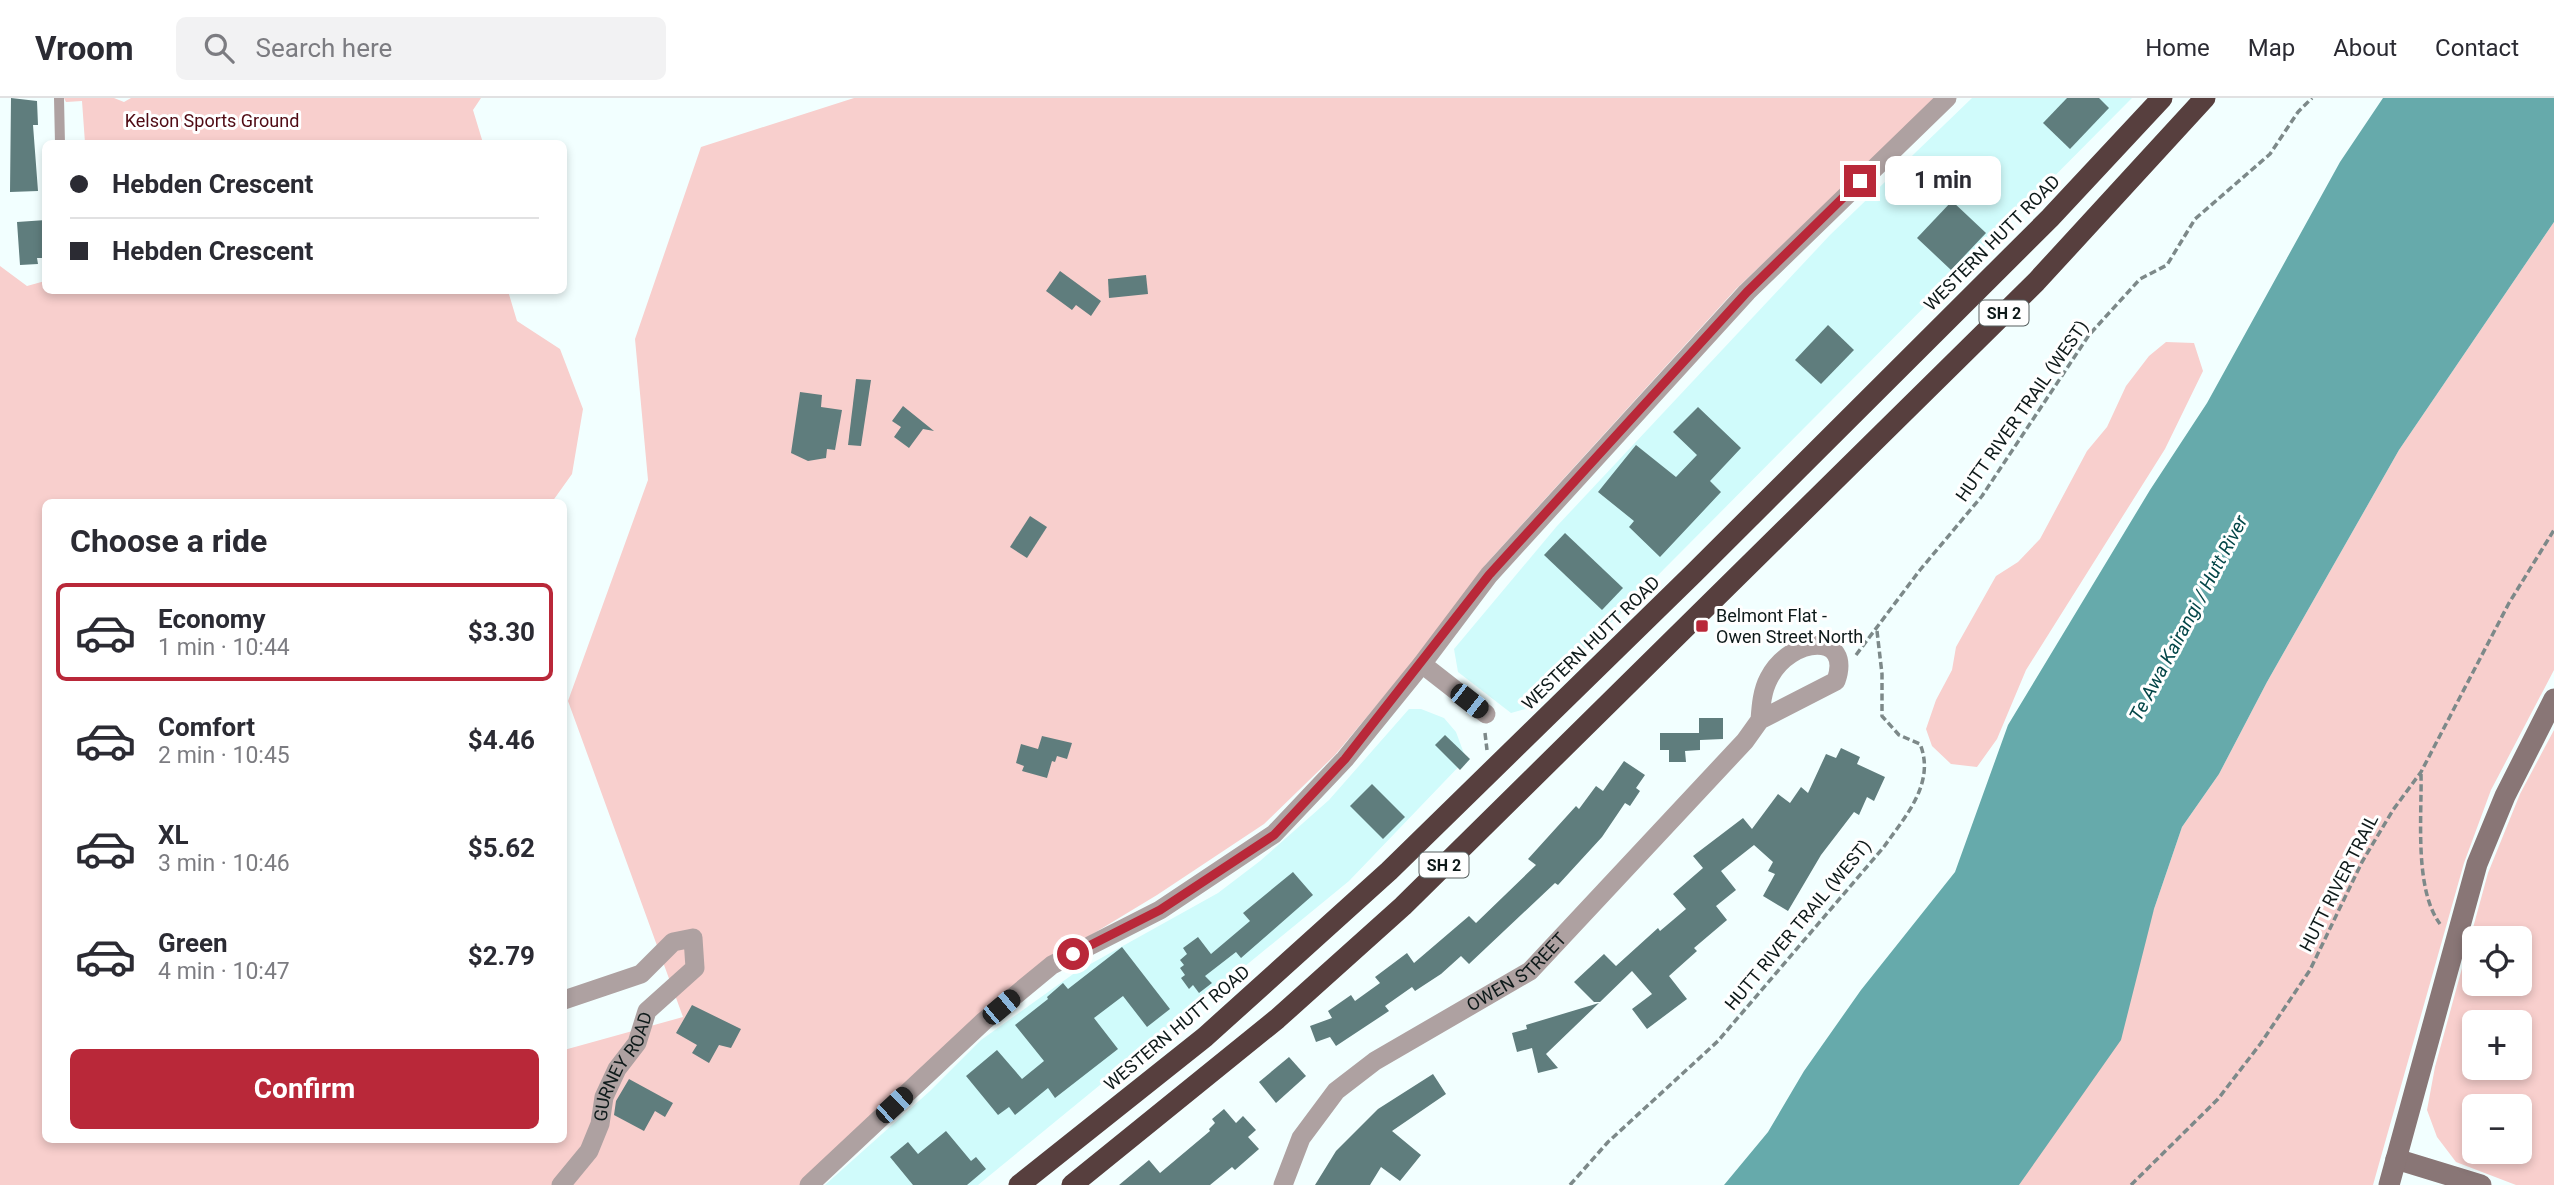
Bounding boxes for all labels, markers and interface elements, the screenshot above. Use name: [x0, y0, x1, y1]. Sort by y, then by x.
search box: [176, 17, 666, 80]
text: Vroom: [35, 29, 134, 68]
icon: search: [200, 29, 238, 67]
text: Search here: [256, 33, 392, 63]
text: Home: [2145, 34, 2210, 62]
text: Map: [2248, 34, 2295, 62]
text: About: [2333, 34, 2397, 62]
text: Contact: [2435, 34, 2519, 62]
park label: Kelson Sports Ground: [125, 110, 299, 131]
callout: 1 min: [1884, 156, 2000, 206]
route end: [1844, 165, 1876, 197]
text: 1 min: [1914, 167, 1972, 194]
text: Hebden Crescent: [112, 169, 313, 199]
street label: WESTERN HUTT ROAD: [1919, 170, 2064, 315]
text: Hebden Crescent: [112, 236, 313, 266]
road number: SH 2: [1980, 300, 2028, 326]
street label: HUTT RIVER TRAIL (WEST): [1951, 316, 2093, 506]
water label: Te Awa Kairangi / Hutt River: [2124, 511, 2253, 725]
text: Choose a ride: [70, 522, 267, 560]
street label: WESTERN HUTT ROAD: [1517, 571, 1664, 714]
icon: car: [74, 601, 137, 664]
text: Economy: [158, 604, 265, 634]
place label: Belmont Flat - Owen Street North: [1716, 605, 1863, 647]
text: $3.30: [468, 617, 535, 647]
marker: Belmont Flat - Owen Street North: [1694, 618, 1710, 634]
text: 1 min · 10:44: [158, 634, 290, 661]
car: [1446, 680, 1493, 722]
icon: car: [74, 709, 137, 772]
text: Comfort: [158, 712, 255, 742]
text: $4.46: [468, 725, 535, 755]
text: 2 min · 10:45: [158, 742, 290, 769]
street label: HUTT RIVER TRAIL: [2295, 810, 2382, 955]
icon: car: [74, 817, 137, 880]
text: XL: [158, 820, 189, 850]
text: $5.62: [468, 833, 535, 863]
street label: HUTT RIVER TRAIL (WEST): [1720, 835, 1876, 1015]
text: 3 min · 10:46: [158, 850, 290, 877]
road number: SH 2: [1420, 852, 1468, 878]
icon: car: [74, 925, 137, 988]
map controls: [2462, 926, 2532, 1164]
button: locate: [2462, 926, 2532, 996]
text: Green: [158, 928, 228, 958]
street label: OWEN STREET: [1463, 928, 1571, 1015]
route start: [1057, 938, 1089, 970]
text: $2.79: [468, 941, 535, 971]
text: 4 min · 10:47: [158, 958, 290, 985]
street label: WESTERN HUTT ROAD: [1100, 961, 1254, 1095]
car: [979, 985, 1024, 1029]
street label: GURNEY ROAD: [590, 1009, 656, 1123]
button: +: [2462, 1010, 2532, 1080]
button: Confirm: [70, 1049, 539, 1129]
car: [872, 1083, 917, 1127]
button: −: [2462, 1094, 2532, 1164]

